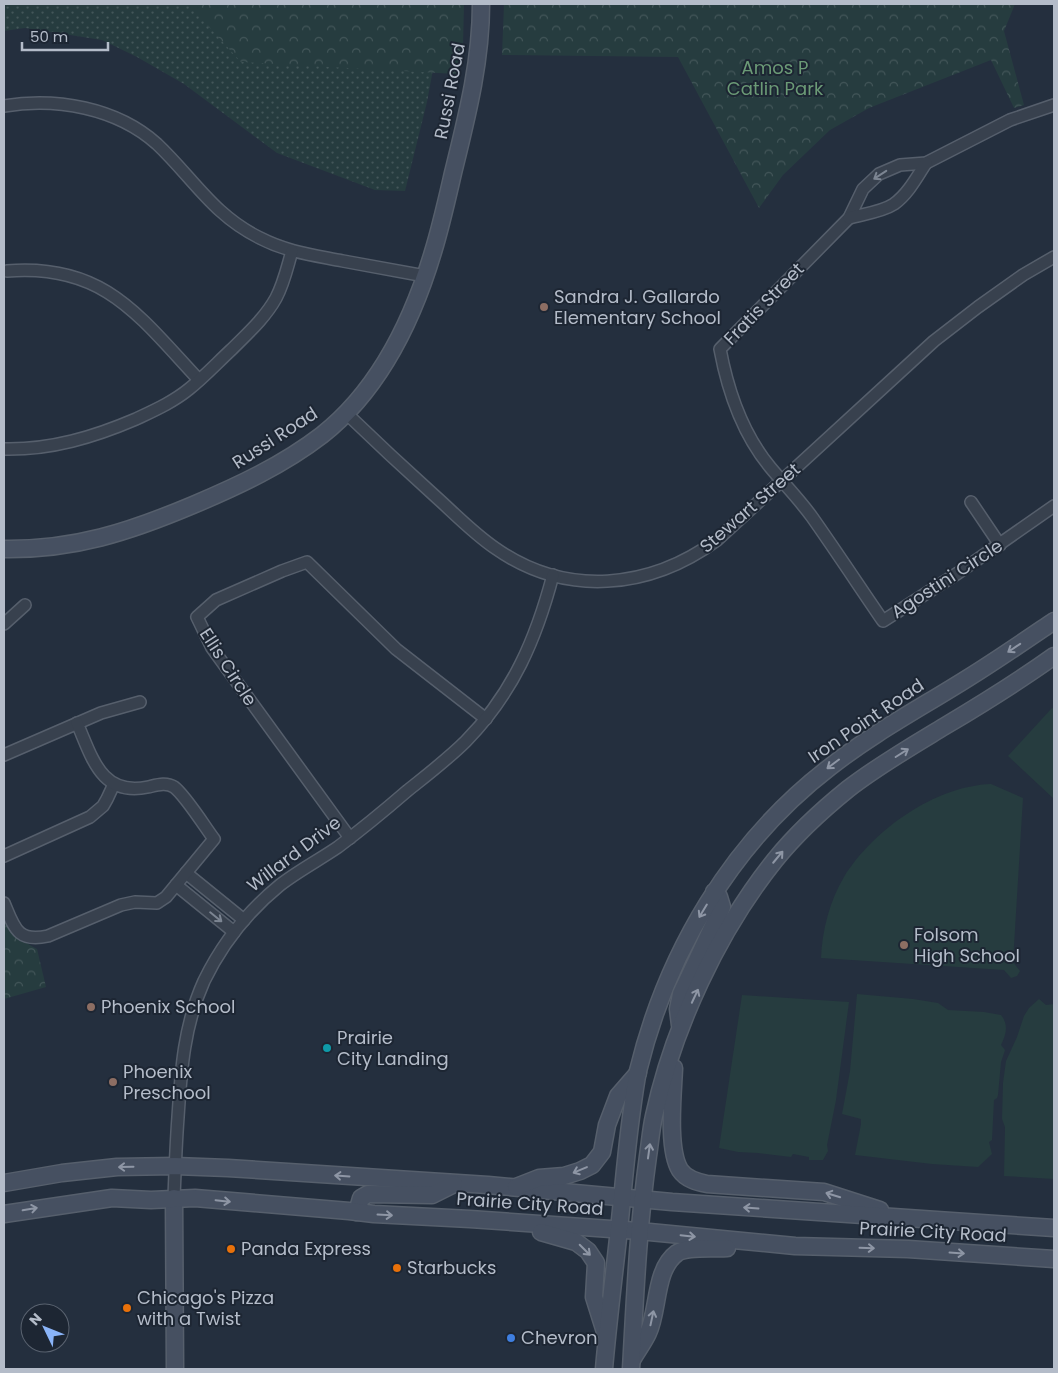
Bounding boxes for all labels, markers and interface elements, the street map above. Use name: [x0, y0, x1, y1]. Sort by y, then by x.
scale bar: [22, 20, 109, 52]
text: 50 m: [30, 26, 68, 47]
street label: Russi Road: [428, 41, 471, 141]
park label: Amos P Catlin Park: [727, 55, 824, 101]
one-way arrow: [873, 170, 887, 180]
street label: Fratis Street: [718, 257, 809, 350]
place label: Sandra J. Gallardo Elementary School: [554, 284, 721, 330]
marker: Sandra J. Gallardo Elementary School: [538, 301, 550, 313]
street label: Russi Road: [227, 401, 322, 475]
street label: Stewart Street: [694, 457, 805, 558]
street label: Agostini Circle: [886, 533, 1007, 624]
street label: Ellis Circle: [194, 623, 263, 711]
one-way arrow: [1007, 643, 1021, 654]
street label: Iron Point Road: [803, 672, 929, 769]
one-way arrow: [894, 747, 908, 757]
one-way arrow: [827, 759, 840, 770]
street label: Willard Drive: [242, 810, 346, 897]
one-way arrow: [772, 851, 783, 864]
one-way arrow: [697, 904, 707, 918]
one-way arrow: [209, 912, 222, 923]
place label: Folsom High School: [914, 922, 1020, 968]
marker: Folsom High School: [898, 939, 910, 951]
one-way arrow: [690, 989, 700, 1004]
place label: Phoenix School: [101, 994, 235, 1019]
marker: Phoenix School: [85, 1001, 97, 1013]
place label: Prairie City Landing: [337, 1025, 449, 1071]
marker: Prairie City Landing: [321, 1042, 333, 1054]
place label: Phoenix Preschool: [123, 1059, 211, 1105]
marker: Phoenix Preschool: [107, 1076, 119, 1088]
one-way arrow: [644, 1144, 654, 1160]
one-way arrow: [118, 1162, 134, 1172]
one-way arrow: [573, 1166, 588, 1176]
one-way arrow: [334, 1172, 350, 1181]
street label: Prairie City Road: [456, 1186, 604, 1221]
one-way arrow: [825, 1190, 841, 1200]
one-way arrow: [215, 1196, 231, 1206]
one-way arrow: [743, 1203, 759, 1212]
one-way arrow: [22, 1204, 38, 1214]
one-way arrow: [377, 1210, 393, 1219]
street label: Prairie City Road: [859, 1215, 1007, 1248]
one-way arrow: [680, 1231, 696, 1241]
place label: Panda Express: [241, 1236, 371, 1261]
marker: Panda Express: [225, 1243, 237, 1255]
one-way arrow: [579, 1244, 591, 1257]
one-way arrow: [859, 1244, 875, 1253]
one-way arrow: [949, 1248, 965, 1257]
place label: Starbucks: [407, 1255, 496, 1280]
marker: Starbucks: [391, 1262, 403, 1274]
place label: Chicago's Pizza with a Twist: [137, 1285, 274, 1331]
marker: Chicago's Pizza with a Twist: [121, 1302, 133, 1314]
north arrow: [20, 1303, 70, 1353]
text: N: [25, 1308, 46, 1330]
one-way arrow: [648, 1311, 657, 1327]
place label: Chevron: [521, 1325, 597, 1350]
marker: Chevron: [505, 1332, 517, 1344]

